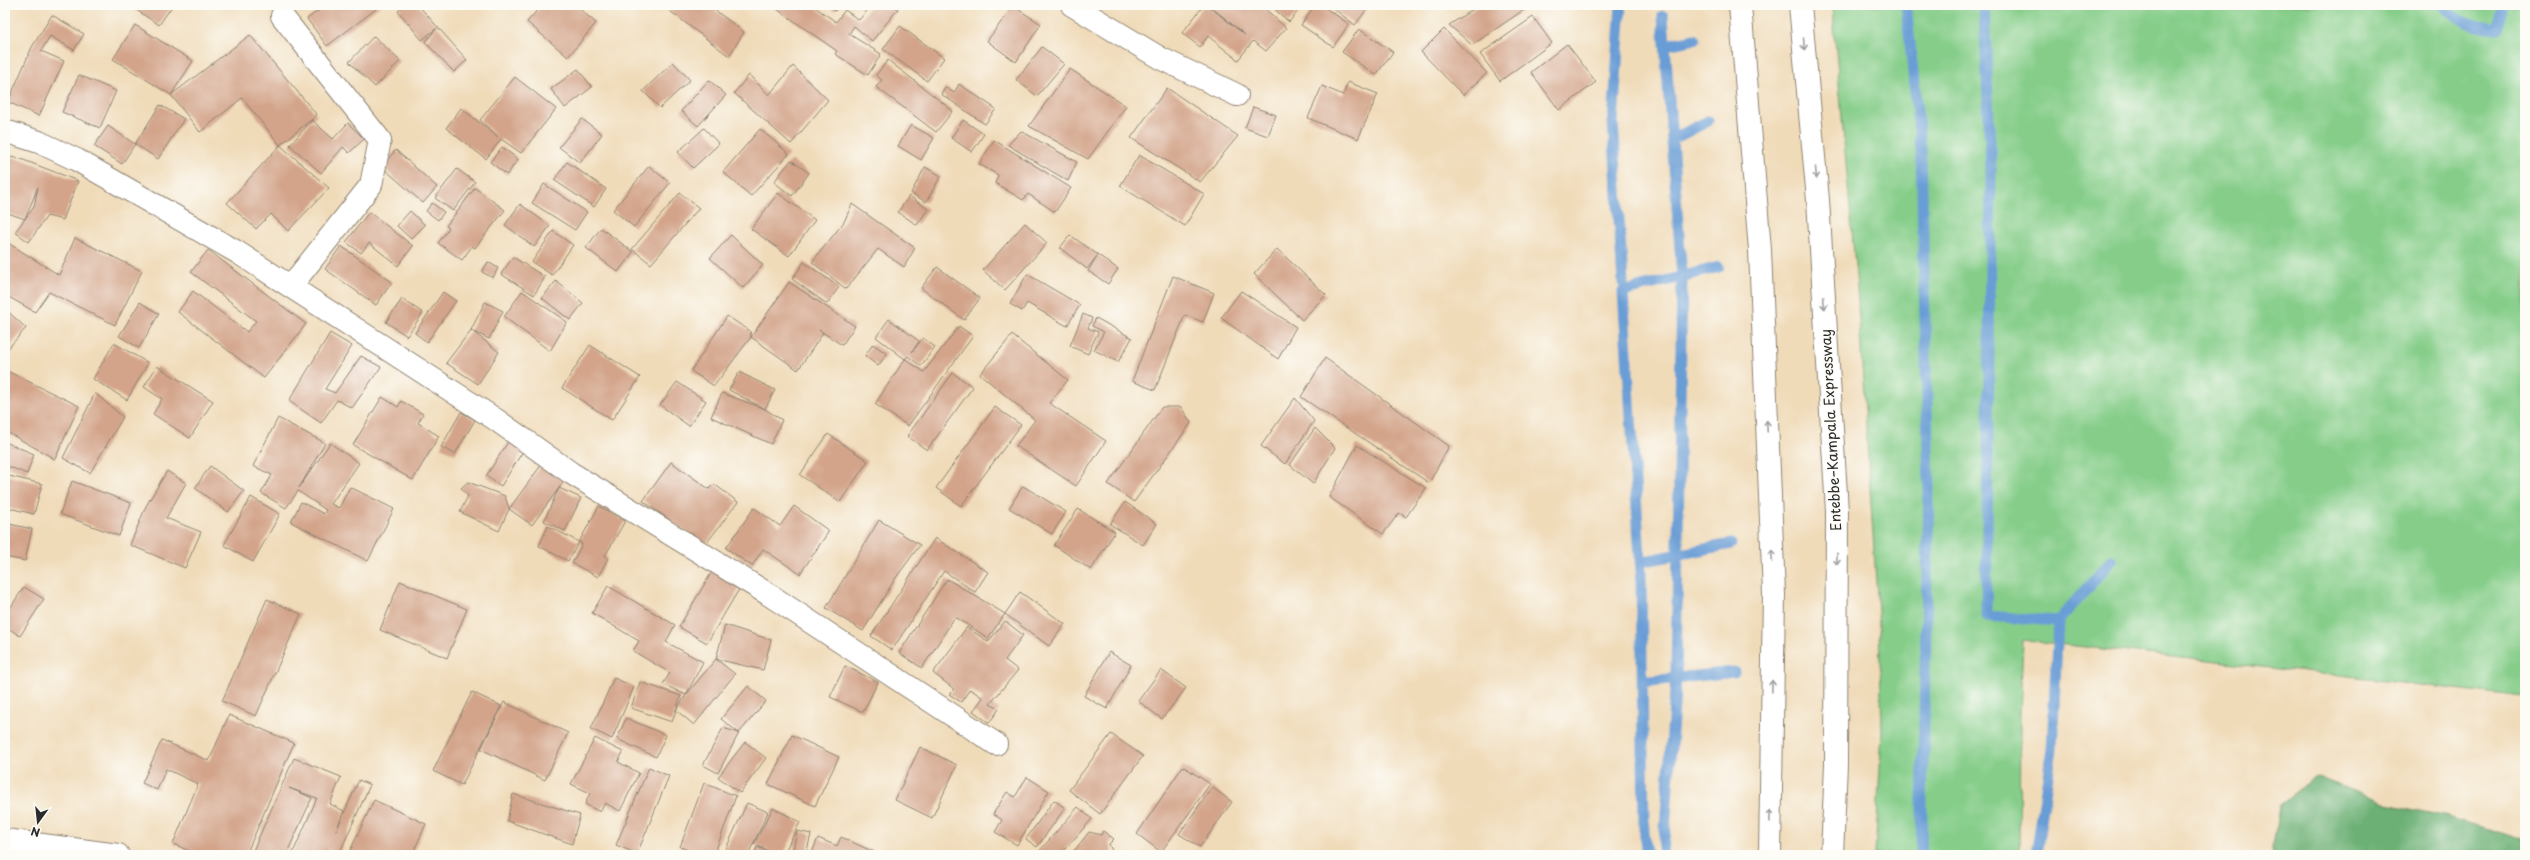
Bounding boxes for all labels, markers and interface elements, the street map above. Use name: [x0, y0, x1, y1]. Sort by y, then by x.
one-way arrow: [1800, 37, 1808, 50]
one-way arrow: [1812, 166, 1819, 179]
one-way arrow: [1821, 296, 1828, 309]
street label: Entebbe–Kampala Expressway: [1815, 329, 1846, 532]
one-way arrow: [1763, 420, 1771, 433]
one-way arrow: [1769, 550, 1776, 563]
one-way arrow: [1833, 552, 1841, 565]
one-way arrow: [1768, 680, 1776, 693]
north arrow: [18, 802, 58, 842]
one-way arrow: [1767, 810, 1774, 823]
text: N: [29, 823, 42, 841]

